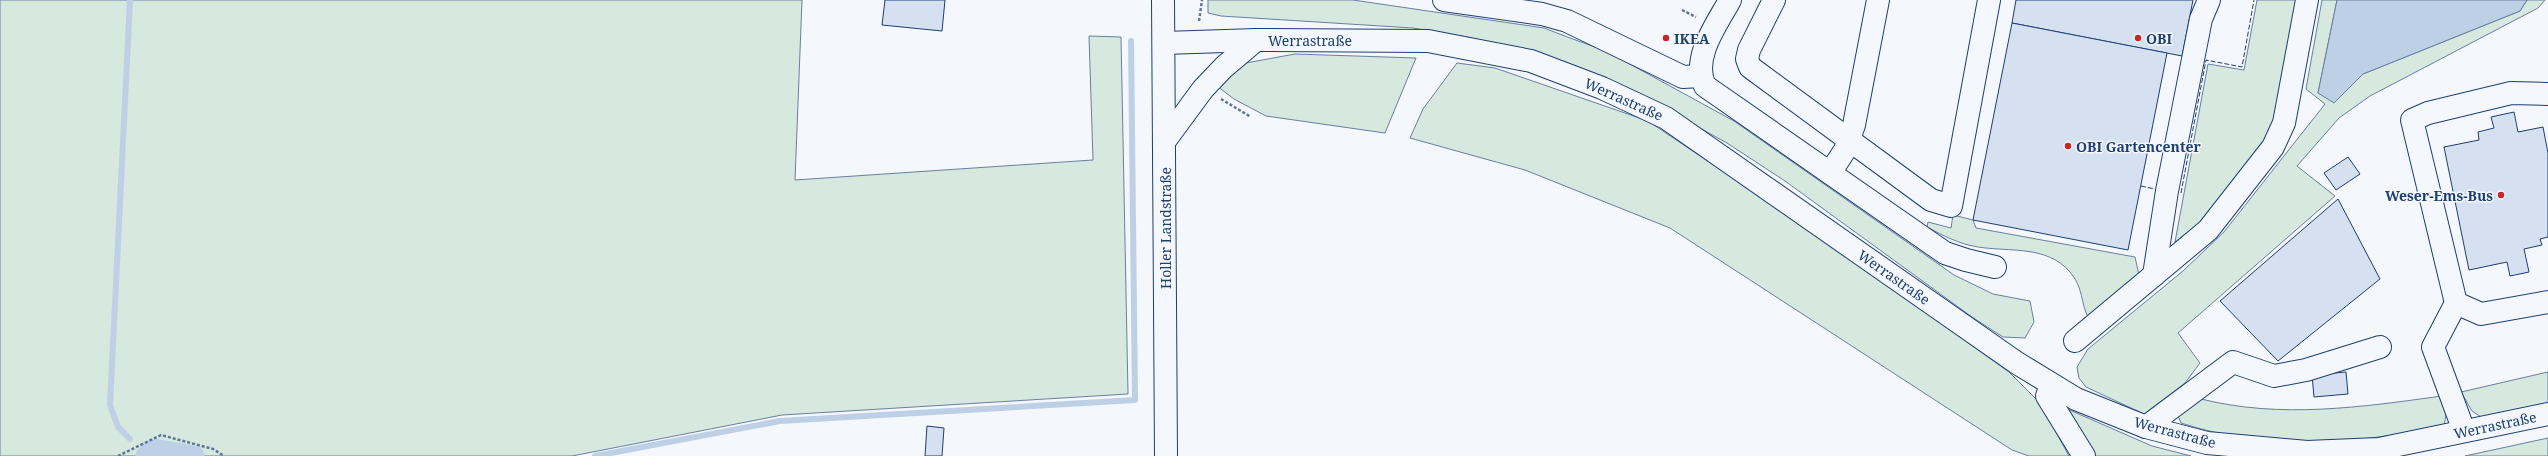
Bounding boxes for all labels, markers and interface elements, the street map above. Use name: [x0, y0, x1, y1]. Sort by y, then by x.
place label: IKEA: [1674, 29, 1710, 48]
place label: OBI: [2146, 29, 2172, 48]
street label: Werrastraße: [1268, 31, 1352, 50]
marker: IKEA: [1661, 33, 1671, 43]
marker: OBI: [2133, 33, 2143, 43]
street label: Werrastraße: [1582, 73, 1666, 125]
place label: OBI Gartencenter: [2076, 137, 2202, 156]
marker: OBI Gartencenter: [2063, 141, 2073, 151]
street label: Holler Landstraße: [1156, 167, 1175, 289]
place label: Weser-Ems-Bus: [2385, 186, 2493, 205]
marker: Weser-Ems-Bus: [2496, 190, 2506, 200]
street label: Werrastraße: [1854, 245, 1934, 309]
street label: Werrastraße: [2452, 407, 2538, 443]
street label: Werrastraße: [2132, 412, 2218, 452]

